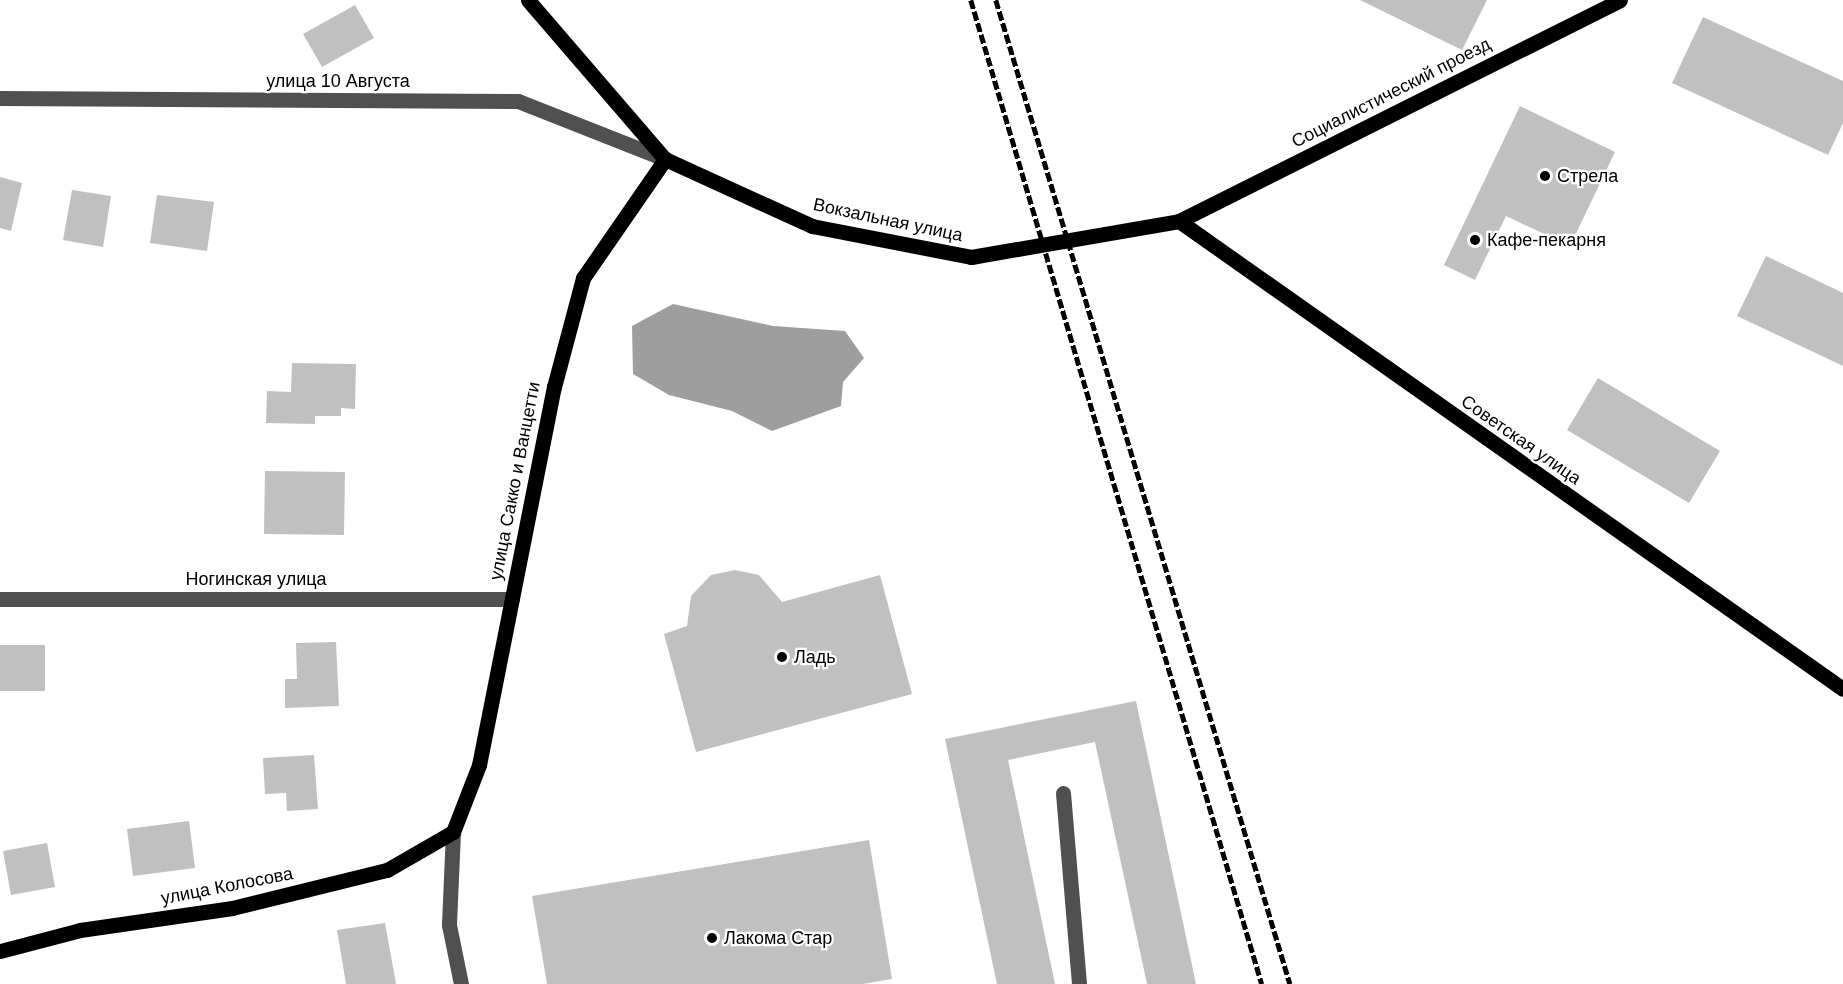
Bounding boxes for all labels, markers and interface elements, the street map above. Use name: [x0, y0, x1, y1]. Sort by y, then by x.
street label: Социалистический проезд: [1288, 33, 1494, 153]
street label: улица 10 Августа: [266, 70, 410, 92]
place label: Стрела: [1557, 165, 1618, 187]
marker: Стрела: [1538, 169, 1552, 183]
street label: Вокзальная улица: [811, 194, 965, 246]
place label: Кафе-пекарня: [1487, 229, 1606, 251]
marker: Кафе-пекарня: [1468, 233, 1482, 247]
street label: улица Сакко и Ванцетти: [485, 380, 545, 582]
street label: Советская улица: [1457, 391, 1585, 489]
street label: Ногинская улица: [185, 568, 327, 590]
place label: Ладь: [794, 646, 836, 668]
marker: Ладь: [775, 650, 789, 664]
street label: улица Колосова: [159, 863, 295, 909]
place label: Лакома Стар: [724, 927, 832, 949]
marker: Лакома Стар: [705, 931, 719, 945]

